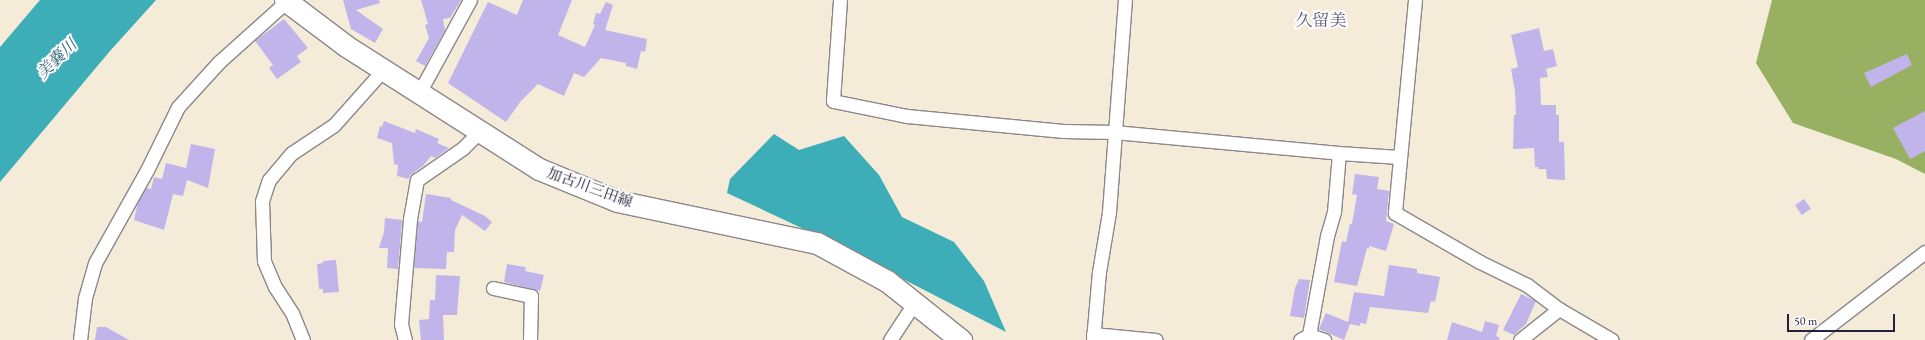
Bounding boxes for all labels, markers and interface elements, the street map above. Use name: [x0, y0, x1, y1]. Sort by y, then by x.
district label: 久留美: [1296, 11, 1346, 31]
water label: 美嚢川: [33, 35, 81, 83]
street label: 加古川三田線: [545, 163, 635, 211]
scale bar: [1789, 306, 1897, 332]
text: 50 m: [1794, 313, 1817, 329]

